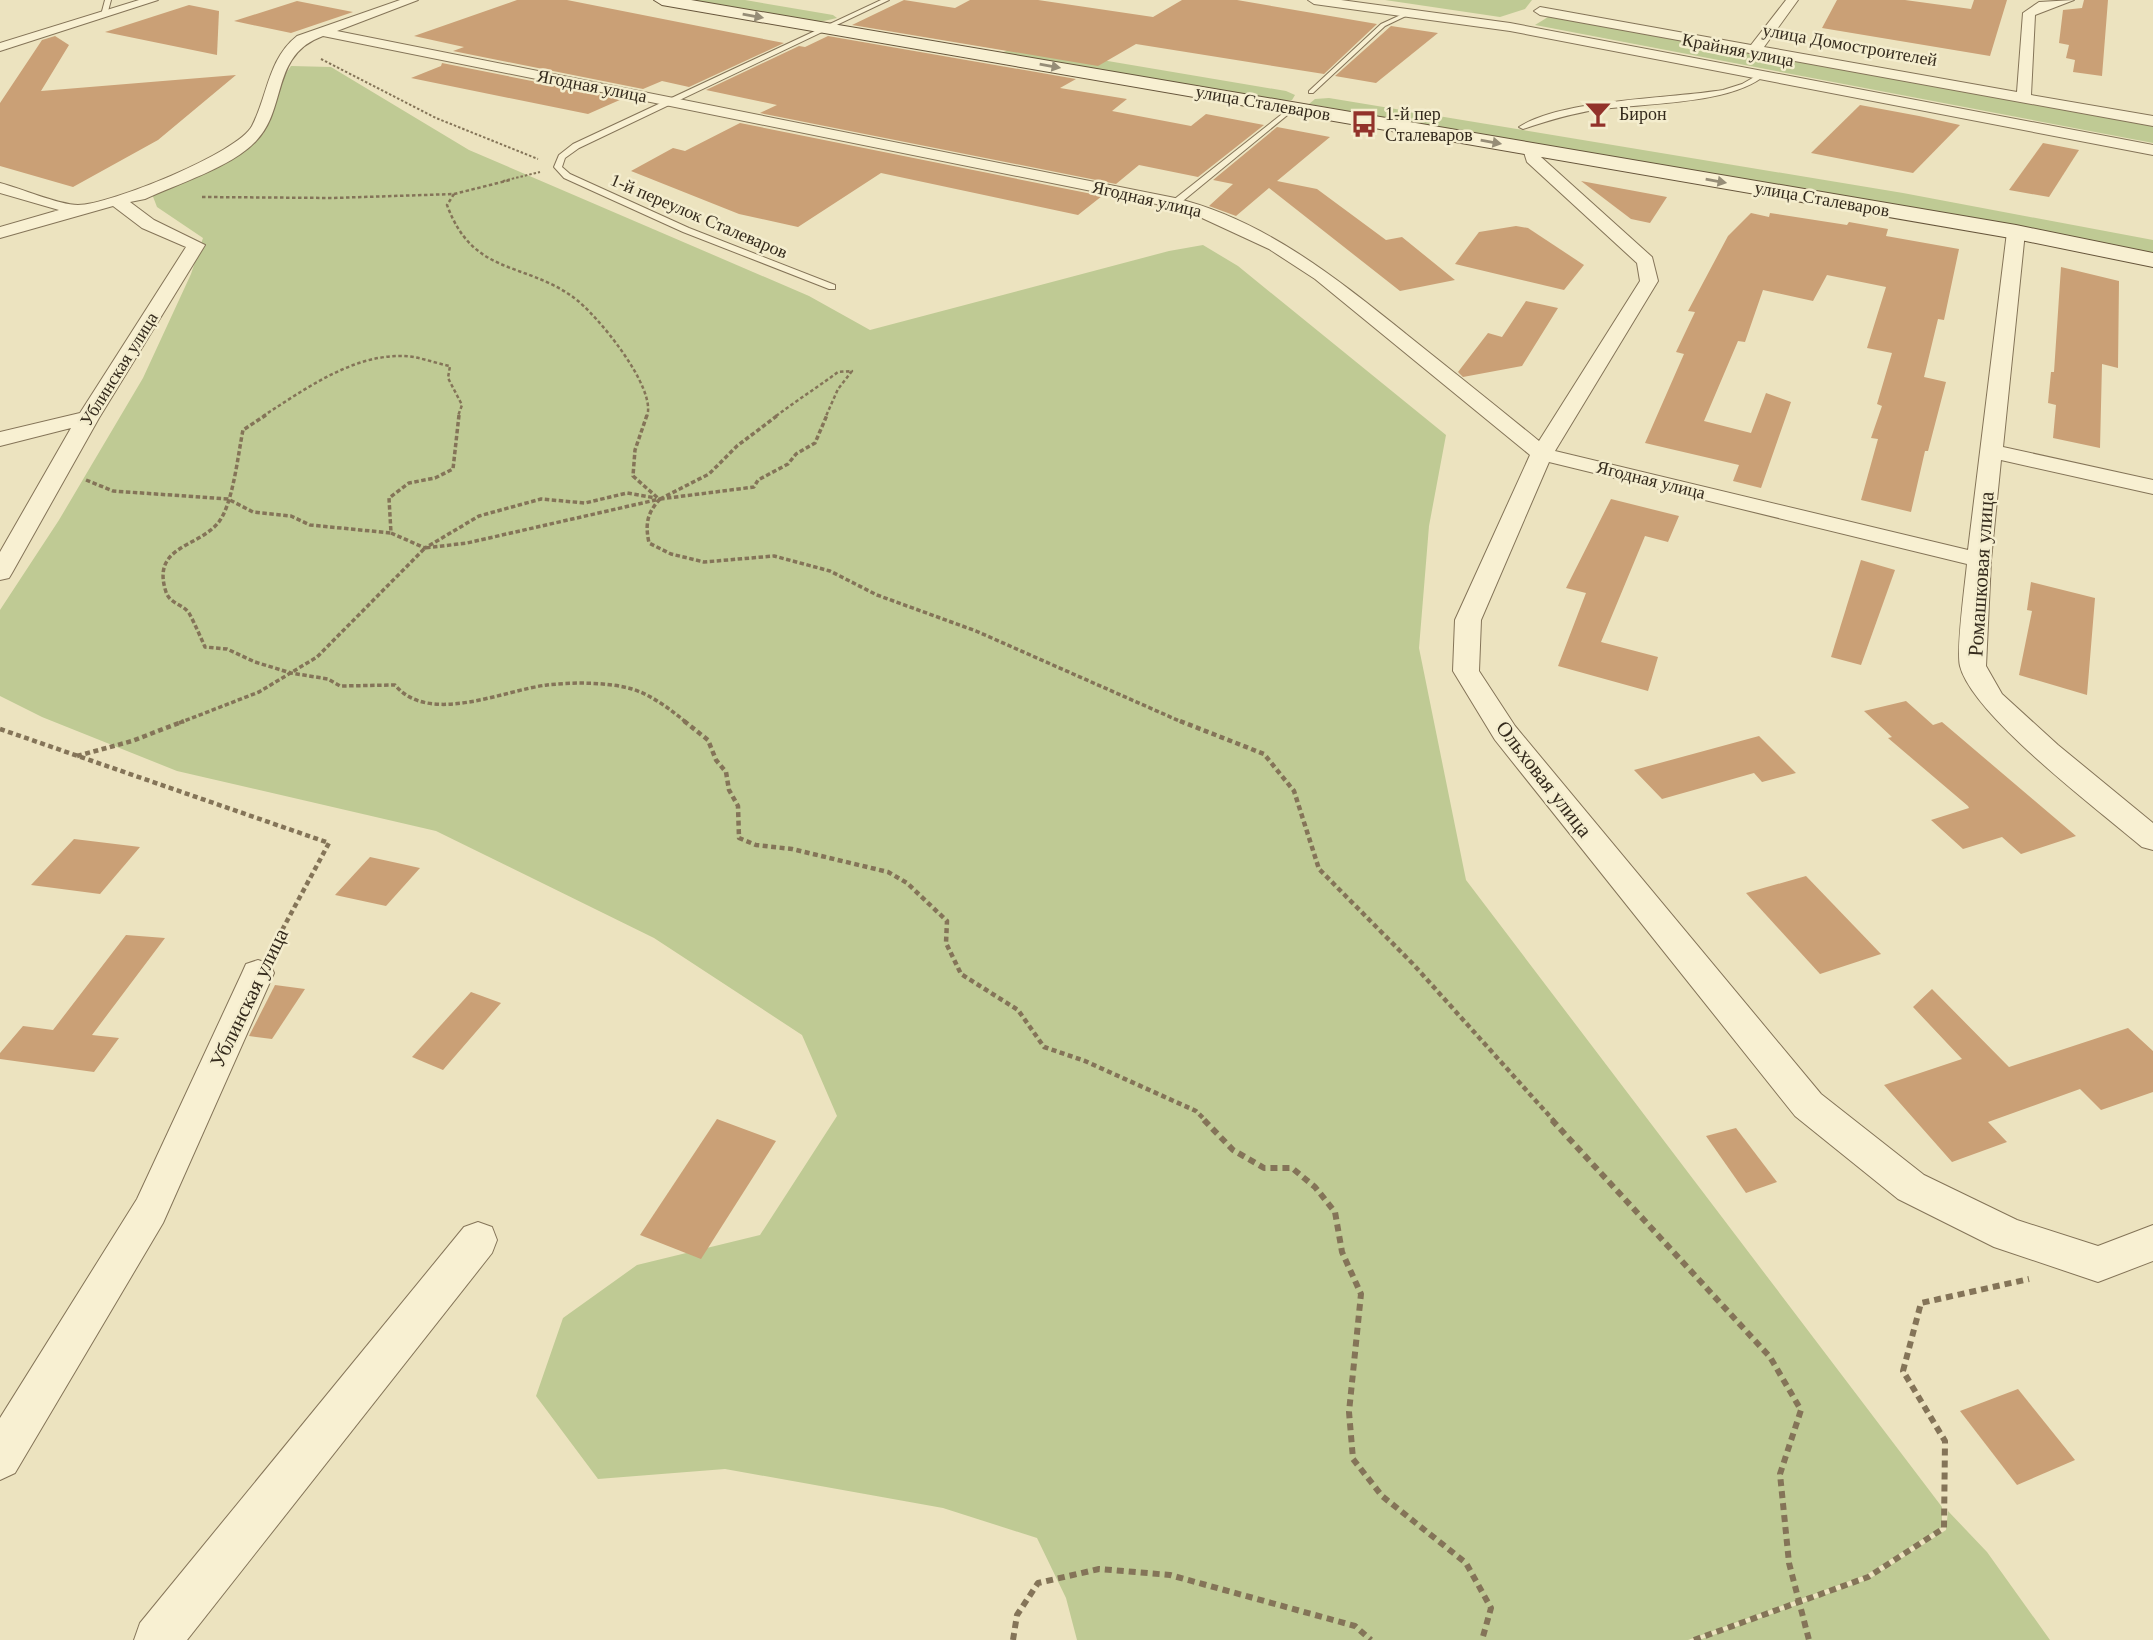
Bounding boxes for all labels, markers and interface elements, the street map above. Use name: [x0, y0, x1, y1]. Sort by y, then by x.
one-way arrow: [742, 11, 764, 22]
street label: улица Домостроителей: [1761, 20, 1939, 70]
street label: Крайняя улица: [1680, 29, 1796, 71]
one-way arrow: [1039, 61, 1061, 72]
street label: Ягодная улица: [535, 66, 649, 106]
street label: улица Сталеваров: [1194, 81, 1332, 125]
bar icon: Бирон: [1583, 99, 1613, 129]
place label: 1-й пер Сталеваров: [1385, 104, 1473, 145]
place label: Бирон: [1619, 104, 1667, 124]
bus stop icon: 1-й пер Сталеваров: [1349, 109, 1379, 139]
one-way arrow: [1480, 137, 1502, 148]
street label: 1-й переулок Сталеваров: [607, 170, 791, 262]
one-way arrow: [1705, 176, 1727, 187]
street label: Ягодная улица: [1090, 177, 1204, 221]
street label: улица Сталеваров: [1753, 177, 1891, 221]
street label: Ублинская улица: [76, 308, 162, 430]
street label: Ягодная улица: [1595, 457, 1707, 503]
street label: Ромашковая улица: [1963, 490, 1999, 657]
street label: Ольховая улица: [1491, 716, 1597, 843]
street label: Ублинская улица: [205, 924, 293, 1072]

